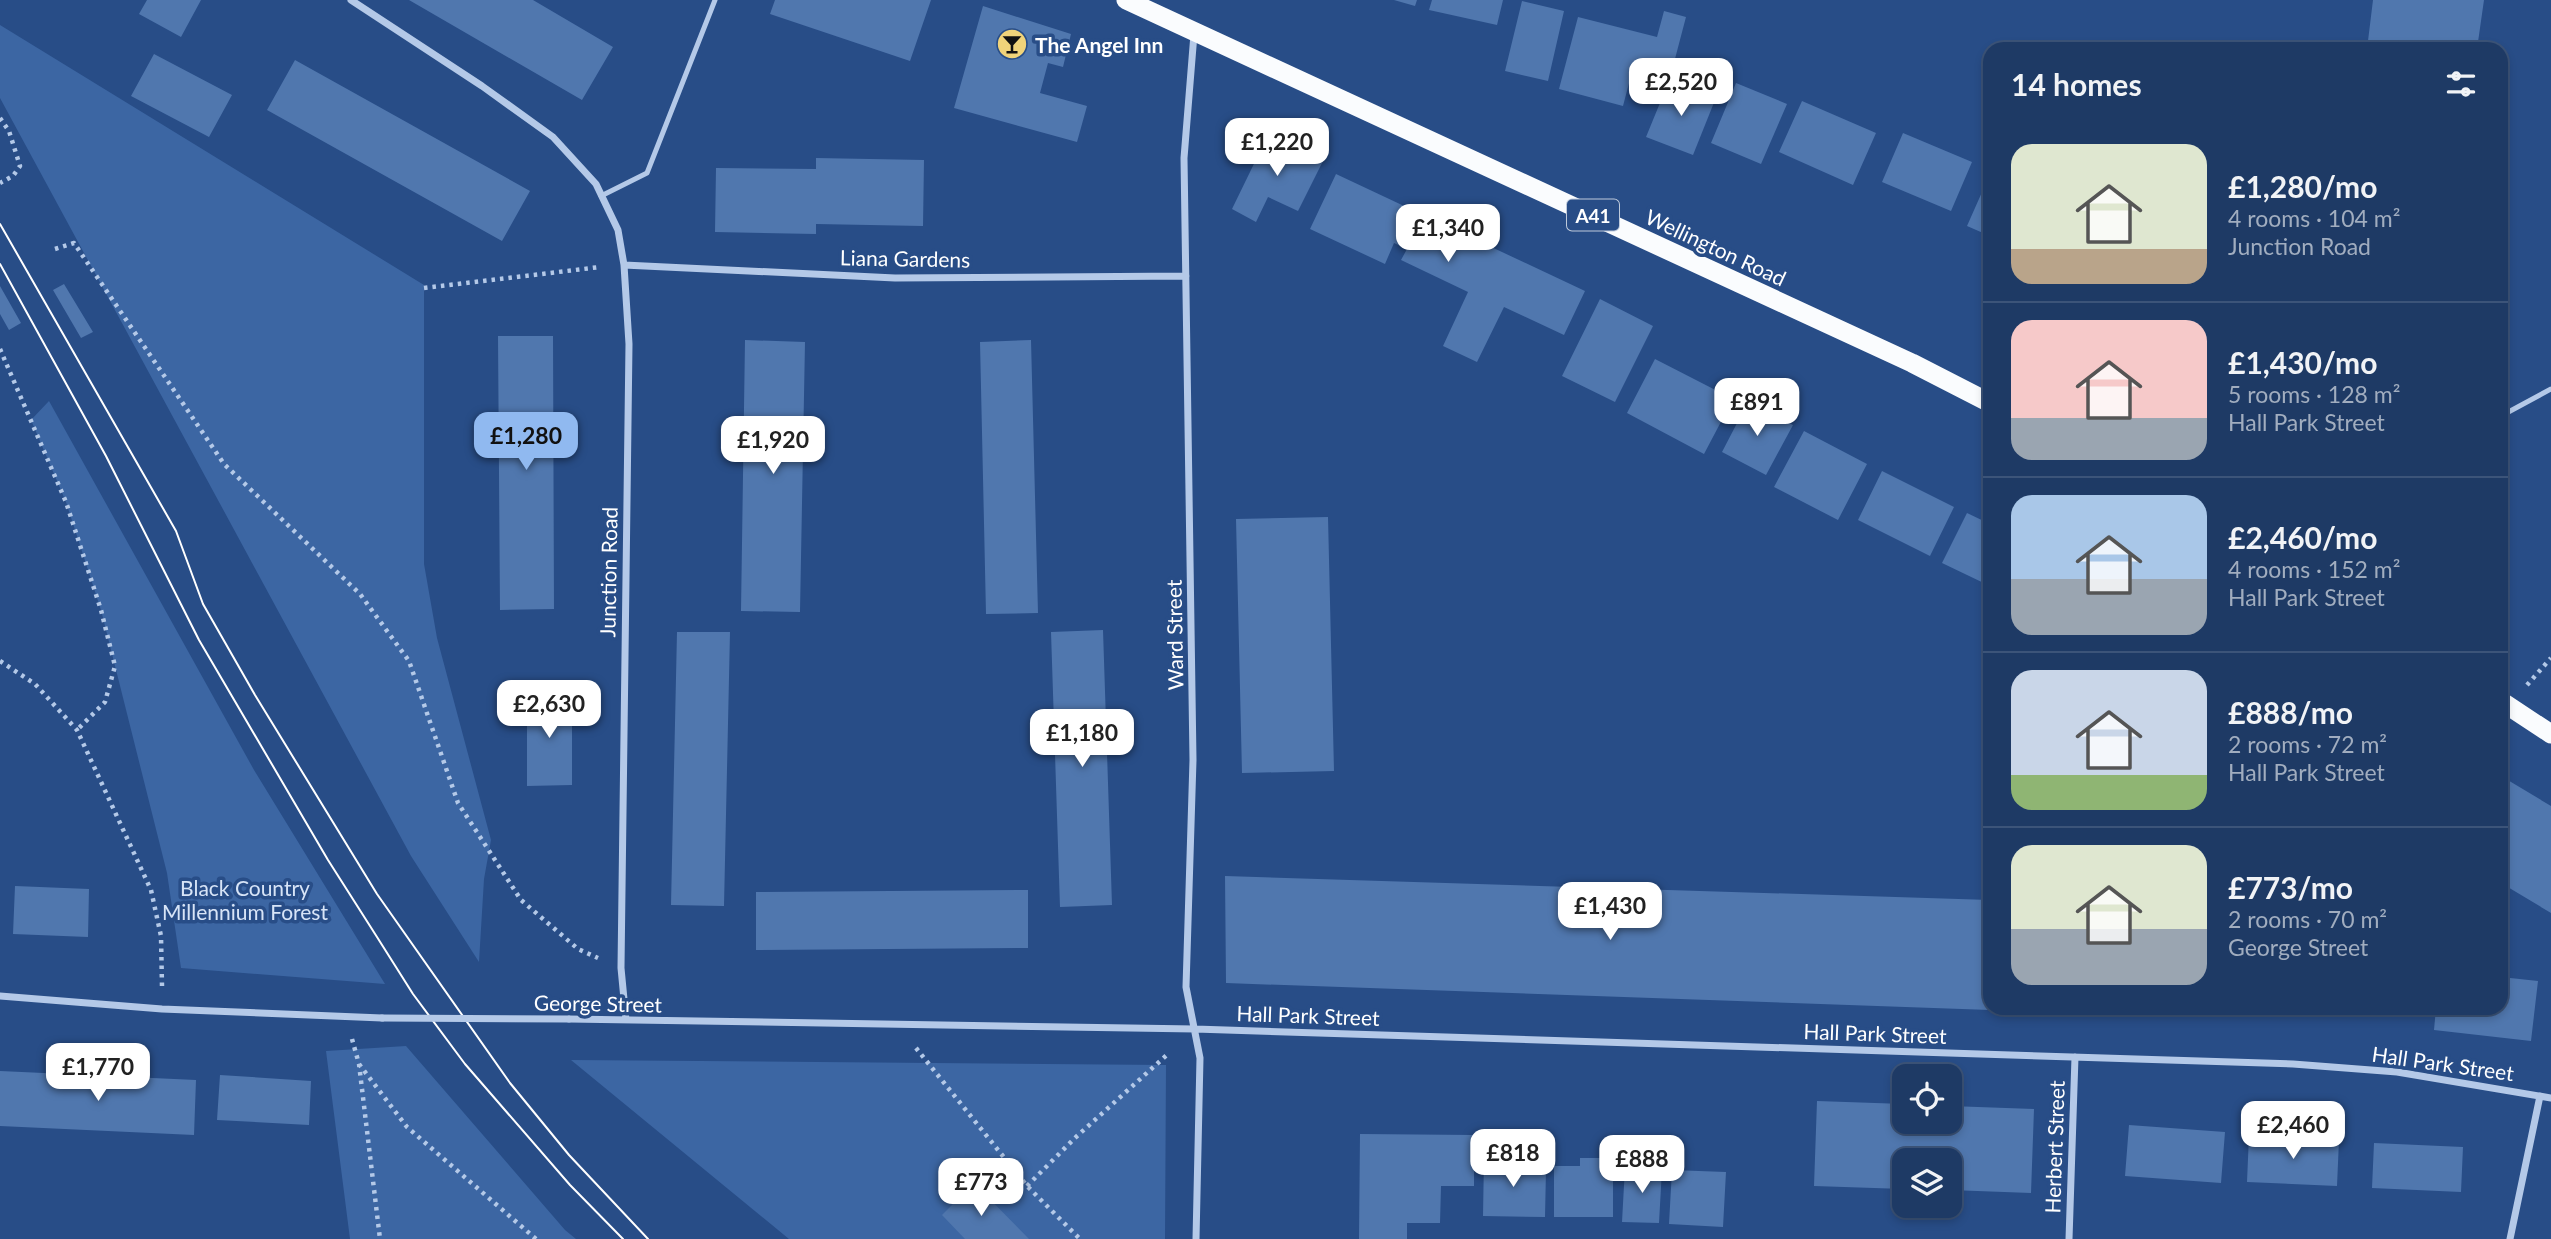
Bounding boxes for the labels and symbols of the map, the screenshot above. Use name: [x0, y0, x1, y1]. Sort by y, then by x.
bar icon: The Angel Inn: [995, 27, 1029, 61]
place label: The Angel Inn: [1035, 32, 1163, 57]
pin: £2,520: [1624, 58, 1738, 118]
pin: £1,220: [1220, 118, 1334, 178]
road number: A41: [1567, 200, 1619, 230]
street label: Wellington Road: [1642, 203, 1790, 291]
pin: £1,340: [1391, 204, 1505, 264]
street label: Liana Gardens: [840, 244, 970, 272]
pin: £891: [1716, 378, 1798, 438]
pin: £1,280: [469, 412, 583, 472]
pin: £1,920: [716, 416, 830, 476]
street label: Junction Road: [594, 507, 622, 637]
street label: Ward Street: [1161, 579, 1187, 691]
pin: £2,630: [492, 680, 606, 740]
pin: £1,180: [1025, 710, 1139, 769]
park label: Black Country Millennium Forest: [162, 875, 328, 924]
pin: £1,430: [1553, 883, 1667, 942]
street label: George Street: [534, 989, 663, 1017]
street label: Hall Park Street: [1236, 1000, 1380, 1030]
street label: Hall Park Street: [1803, 1018, 1947, 1048]
street label: Hall Park Street: [2370, 1041, 2516, 1085]
pin: £1,770: [41, 1044, 155, 1103]
street label: Herbert Street: [2039, 1080, 2069, 1214]
pin: £2,460: [2236, 1102, 2350, 1161]
pin: £818: [1472, 1130, 1554, 1189]
pin: £888: [1601, 1136, 1683, 1195]
pin: £773: [940, 1158, 1022, 1218]

